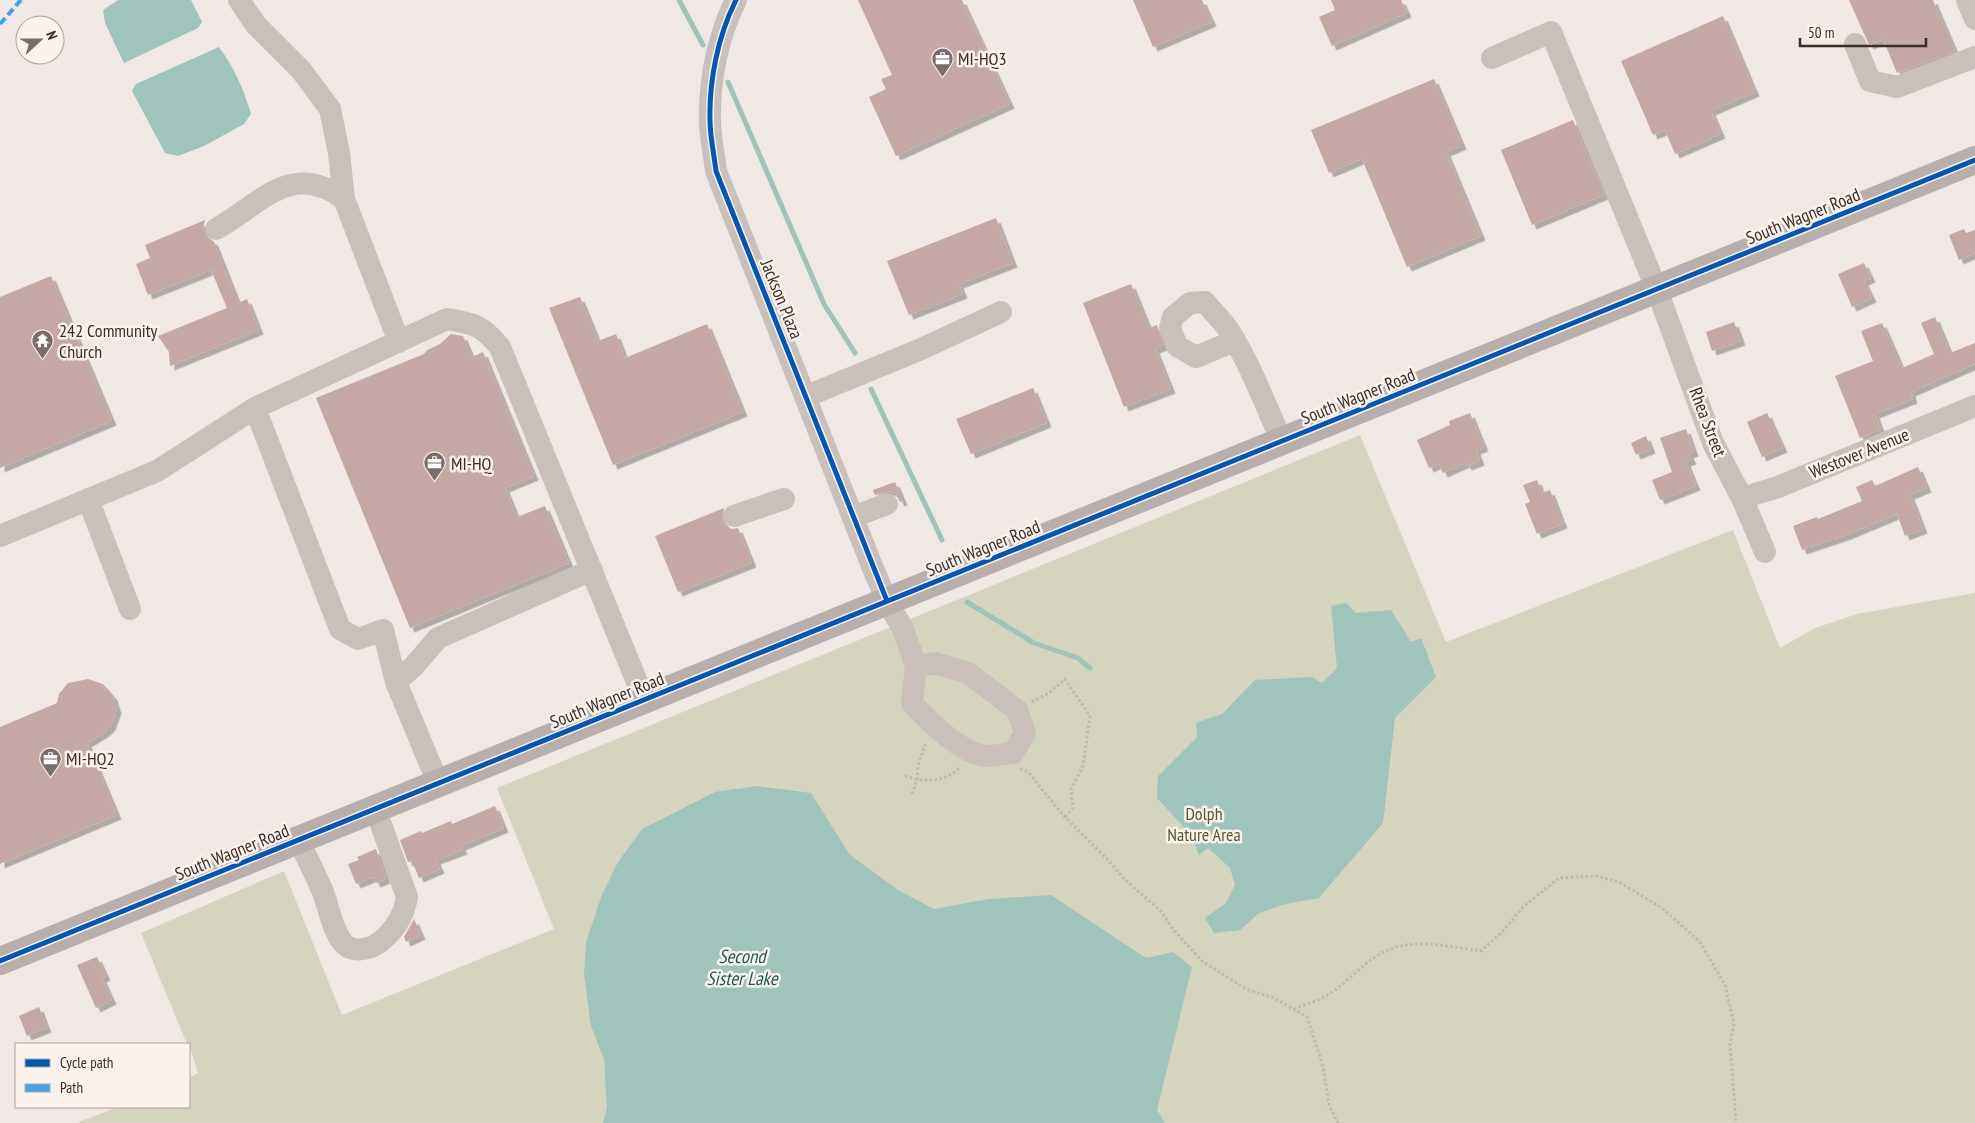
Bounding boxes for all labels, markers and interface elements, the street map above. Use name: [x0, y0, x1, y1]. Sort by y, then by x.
north arrow: [15, 15, 65, 65]
scale bar: [1800, 15, 1926, 47]
text: 50 m: [1808, 23, 1834, 42]
text: N: [42, 29, 62, 42]
office icon: MI-HQ3: [930, 46, 954, 77]
place label: MI-HQ3: [958, 47, 1007, 70]
street label: South Wagner Road: [1743, 183, 1863, 249]
street label: Jackson Plaza: [755, 255, 808, 342]
place label: 242 Community Church: [59, 319, 158, 363]
temple icon: 242 Community Church: [31, 328, 55, 359]
street label: South Wagner Road: [1298, 363, 1418, 429]
street label: Rhea Street: [1684, 384, 1732, 460]
street label: Westover Avenue: [1806, 423, 1912, 483]
office icon: MI-HQ: [423, 451, 447, 482]
place label: MI-HQ: [451, 452, 493, 475]
street label: South Wagner Road: [923, 515, 1043, 581]
street label: South Wagner Road: [547, 667, 667, 733]
office icon: MI-HQ2: [38, 746, 62, 777]
place label: MI-HQ2: [66, 747, 115, 770]
park label: Dolph Nature Area: [1167, 802, 1241, 846]
street label: South Wagner Road: [172, 819, 292, 885]
water label: Second Sister Lake: [706, 944, 779, 990]
legend: [15, 1043, 190, 1108]
text: Cycle path: [60, 1053, 113, 1072]
text: Path: [60, 1078, 83, 1097]

